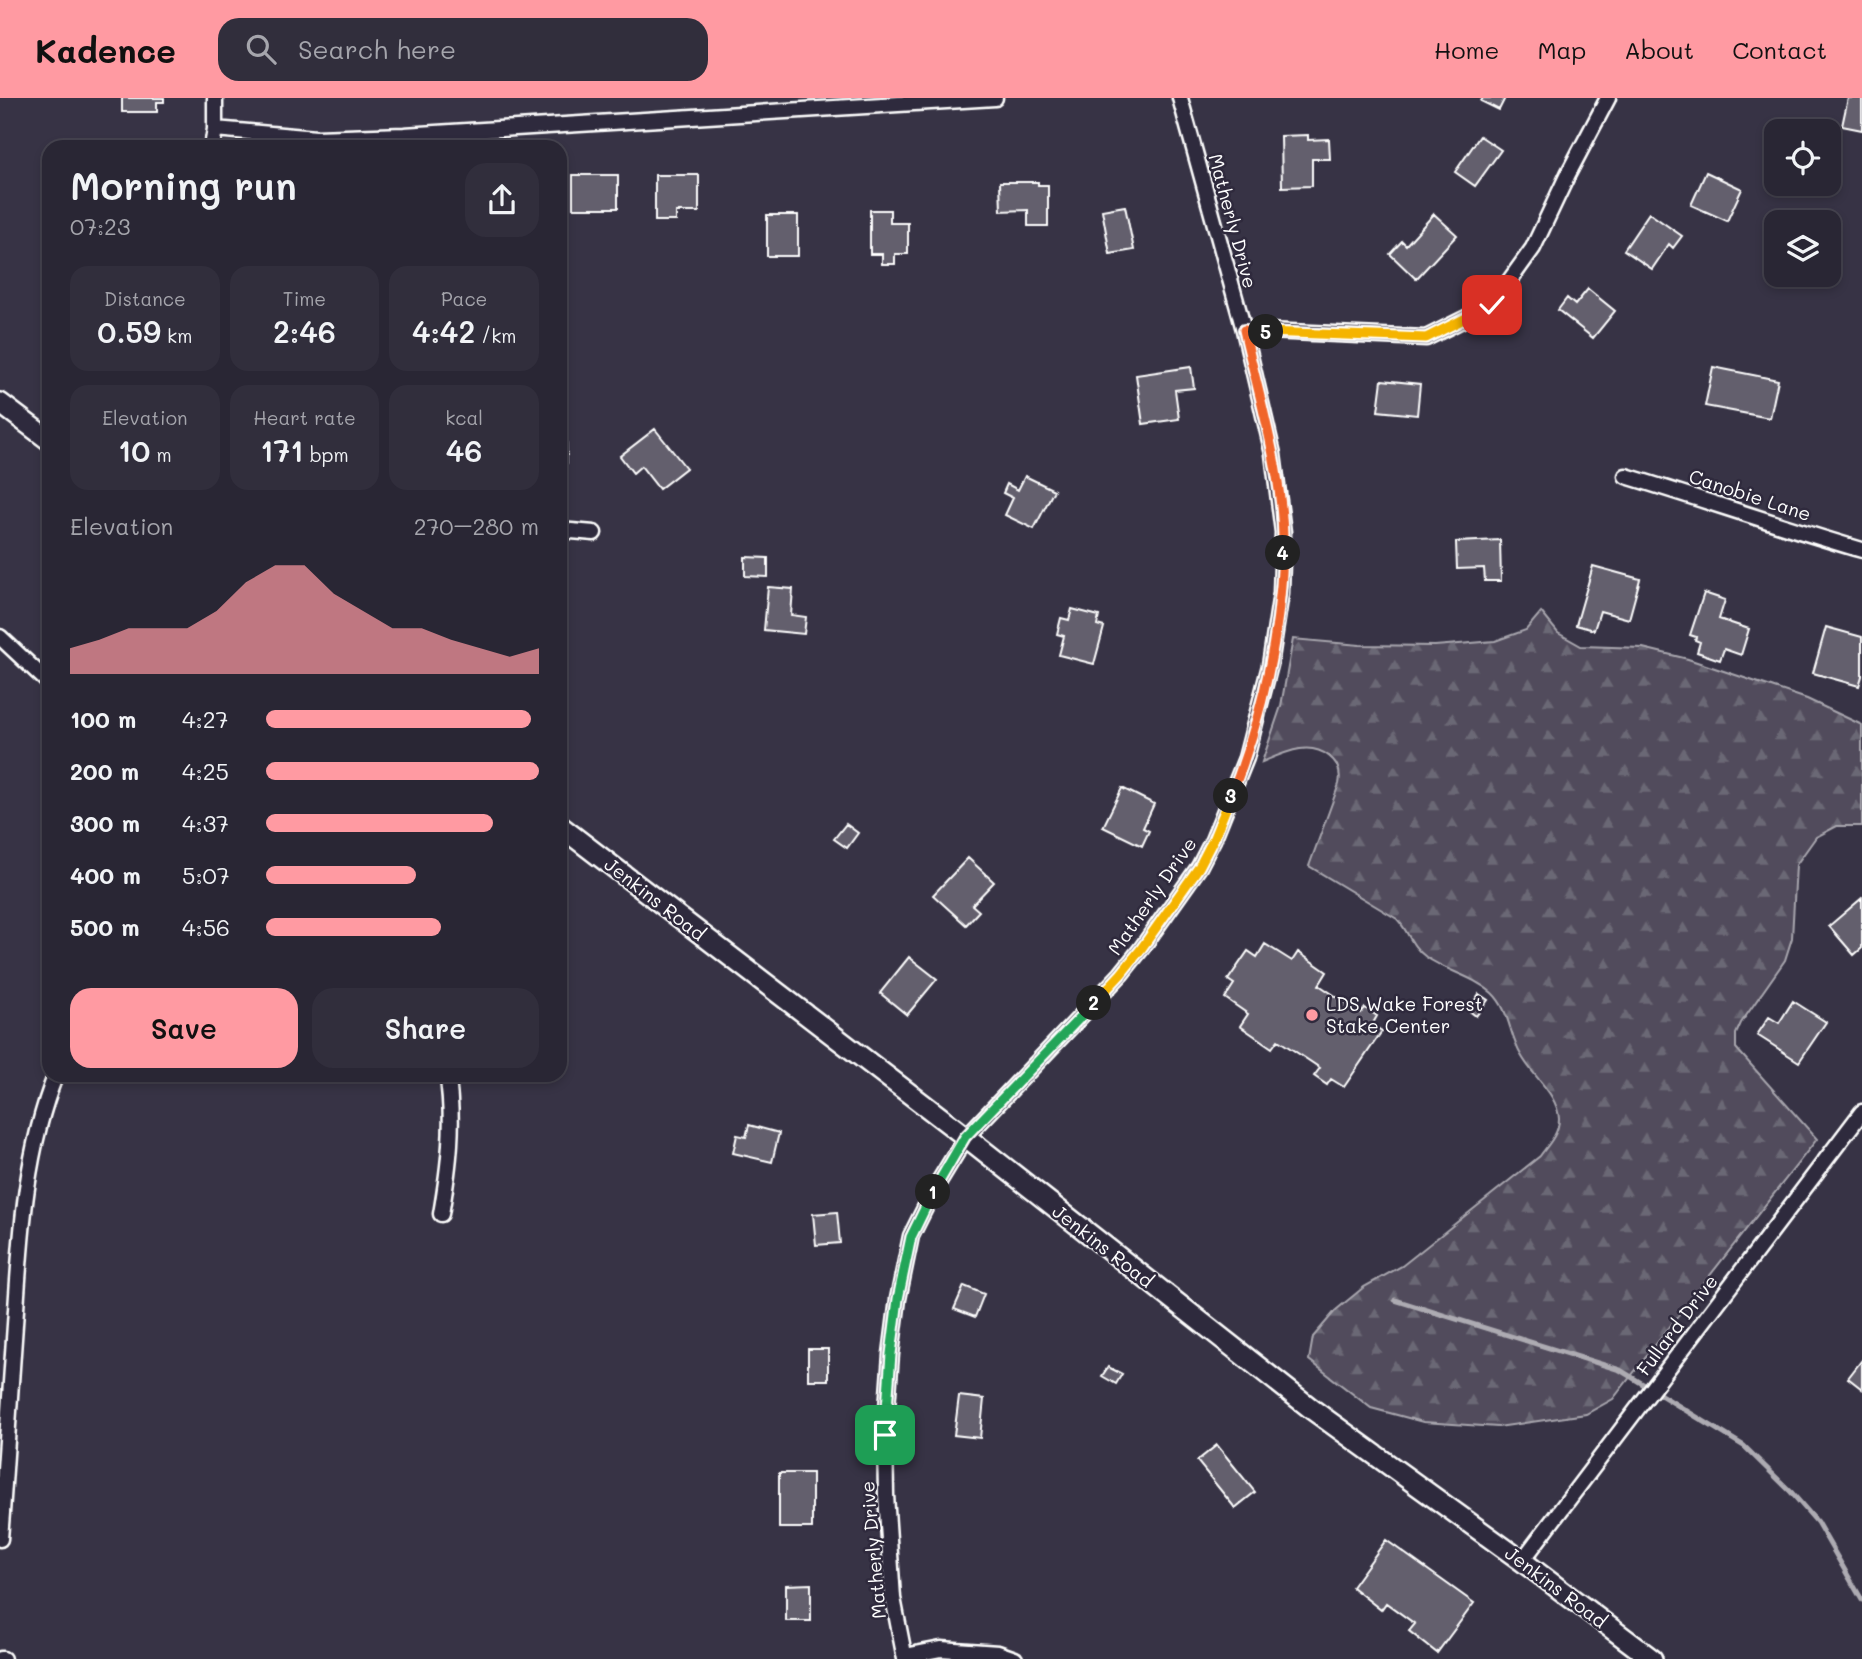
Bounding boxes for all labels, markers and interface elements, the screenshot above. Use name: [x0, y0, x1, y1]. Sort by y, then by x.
search box: [218, 18, 708, 81]
text: Kadence: [35, 28, 176, 71]
icon: search: [242, 30, 280, 68]
text: Search here: [298, 32, 456, 66]
text: Home: [1434, 34, 1499, 65]
text: Map: [1537, 34, 1586, 65]
text: About: [1624, 34, 1694, 65]
text: Contact: [1732, 34, 1827, 65]
map controls: [1764, 119, 1841, 287]
button: locate: [1764, 119, 1841, 196]
street label: Matherly Drive: [1204, 151, 1263, 291]
text: Morning run: [70, 160, 297, 210]
button: share: [465, 163, 539, 237]
button: layers: [1764, 210, 1841, 287]
text: 07:23: [70, 211, 130, 241]
pin: [1462, 275, 1522, 335]
text: Distance: [104, 286, 186, 311]
text: Time: [283, 286, 326, 311]
text: Pace: [441, 286, 487, 311]
icon: check: [1473, 286, 1511, 324]
text: 0.59: [97, 311, 161, 351]
text: 2:46: [273, 311, 336, 351]
text: 4:42: [412, 311, 475, 351]
pin: 5: [1248, 314, 1284, 350]
text: 5: [1260, 319, 1271, 344]
text: km: [161, 323, 192, 348]
text: /km: [475, 323, 516, 348]
text: Elevation: [102, 405, 187, 430]
text: Heart rate: [253, 405, 356, 430]
text: kcal: [445, 405, 483, 430]
text: 10: [118, 430, 150, 470]
text: 171: [260, 430, 304, 470]
text: 46: [446, 430, 483, 470]
text: m: [150, 442, 172, 467]
text: bpm: [304, 442, 349, 467]
street label: Canobie Lane: [1686, 463, 1814, 526]
text: Elevation: [70, 511, 173, 541]
text: 270–280 m: [414, 511, 539, 541]
pin: 4: [1266, 536, 1300, 570]
text: 4: [1276, 540, 1289, 565]
text: 100 m: [70, 704, 136, 734]
text: 4:27: [182, 704, 228, 734]
text: 200 m: [70, 756, 139, 786]
text: 4:25: [182, 756, 229, 786]
pin: 3: [1214, 778, 1248, 814]
text: 3: [1225, 783, 1236, 808]
text: 300 m: [70, 808, 140, 838]
text: 4:37: [182, 808, 229, 838]
street label: Matherly Drive: [1102, 832, 1202, 960]
street label: Jenkins Road: [600, 851, 711, 946]
text: 400 m: [70, 860, 141, 890]
text: 5:07: [182, 860, 230, 890]
text: 500 m: [70, 912, 140, 942]
text: 4:56: [182, 912, 230, 942]
pin: 2: [1076, 986, 1112, 1020]
button: Save: [70, 988, 298, 1068]
button: Share: [312, 988, 539, 1068]
text: 2: [1088, 990, 1099, 1015]
place label: LDS Wake Forest Stake Center: [1326, 991, 1483, 1038]
marker: LDS Wake Forest Stake Center: [1304, 1007, 1320, 1023]
pin: 1: [916, 1174, 950, 1210]
text: 1: [928, 1179, 937, 1204]
street label: Jenkins Road: [1048, 1198, 1159, 1293]
street label: Fullard Drive: [1630, 1269, 1723, 1380]
pin: [855, 1405, 915, 1465]
icon: arrive: [866, 1416, 904, 1454]
street label: Matherly Drive: [854, 1480, 891, 1620]
street label: Jenkins Road: [1500, 1540, 1612, 1633]

